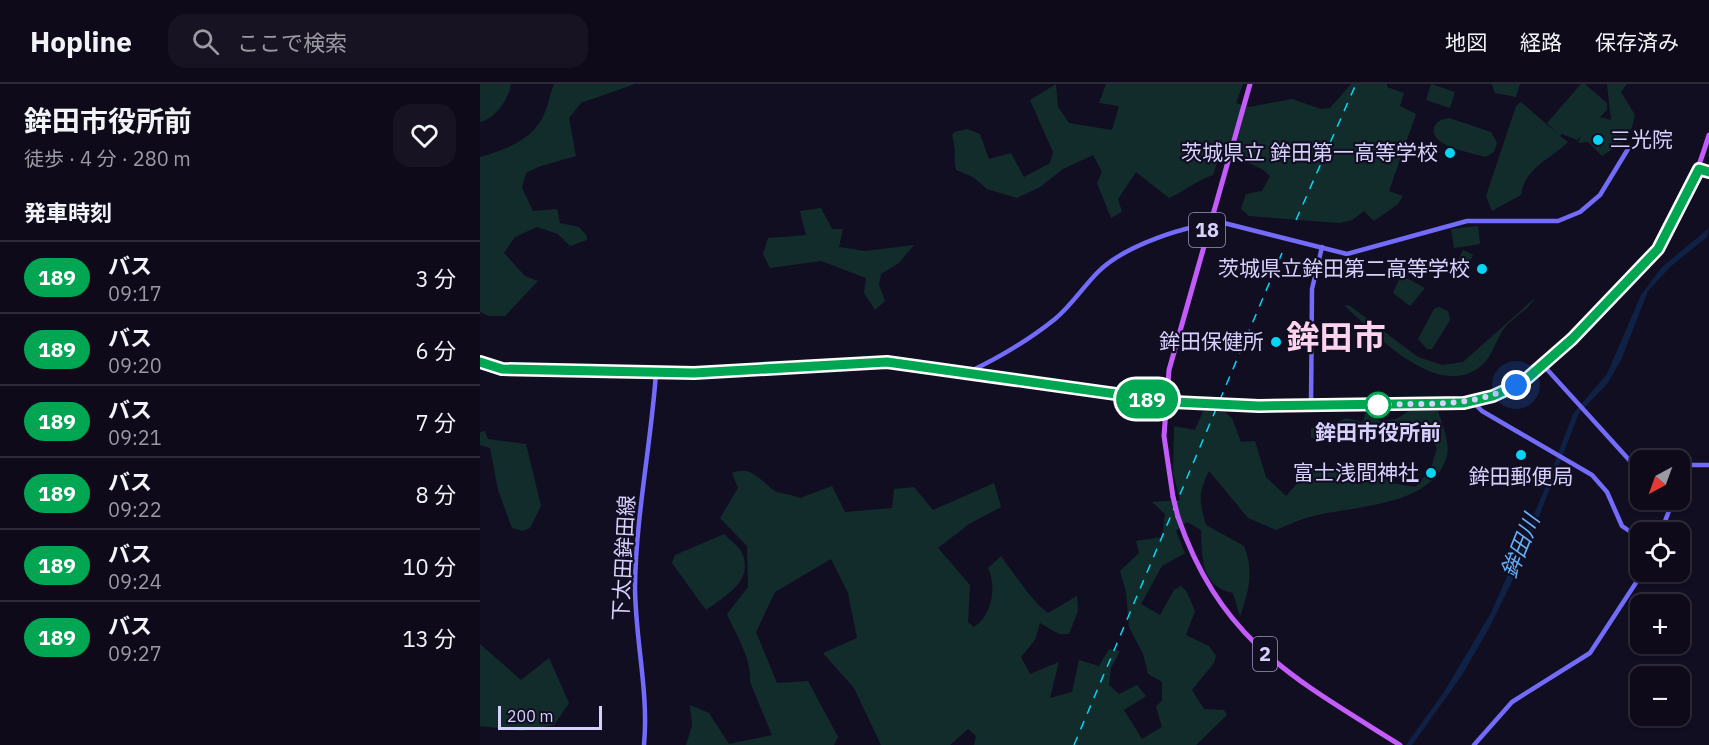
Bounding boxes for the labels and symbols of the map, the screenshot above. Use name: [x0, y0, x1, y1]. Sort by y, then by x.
place label: 三光院: [1610, 125, 1673, 153]
marker: 三光院: [1591, 133, 1605, 147]
place label: 茨城県立 鉾田第一高等学校: [1181, 138, 1438, 166]
marker: 茨城県立 鉾田第一高等学校: [1443, 146, 1457, 160]
road number: 18: [1189, 213, 1225, 247]
place label: 茨城県立鉾田第二高等学校: [1218, 254, 1470, 282]
marker: 茨城県立鉾田第二高等学校: [1475, 262, 1489, 276]
district label: 鉾田市: [1287, 315, 1386, 358]
place label: 鉾田保健所: [1159, 327, 1264, 355]
marker: 鉾田保健所: [1269, 335, 1283, 349]
your location: [1501, 370, 1531, 400]
line badge: 189: [1112, 380, 1182, 418]
marker: 鉾田市役所前: [1365, 392, 1391, 418]
place label: 鉾田市役所前: [1315, 418, 1441, 446]
marker: 鉾田郵便局: [1514, 448, 1528, 462]
north arrow: [1630, 450, 1690, 510]
place label: 富士浅間神社: [1293, 458, 1419, 486]
place label: 鉾田郵便局: [1469, 462, 1574, 490]
marker: 富士浅間神社: [1424, 466, 1438, 480]
street label: 下太田鉾田線: [606, 494, 640, 622]
water label: 鉾田川: [1494, 508, 1546, 582]
road number: 2: [1253, 637, 1277, 671]
scale bar: [498, 703, 602, 730]

